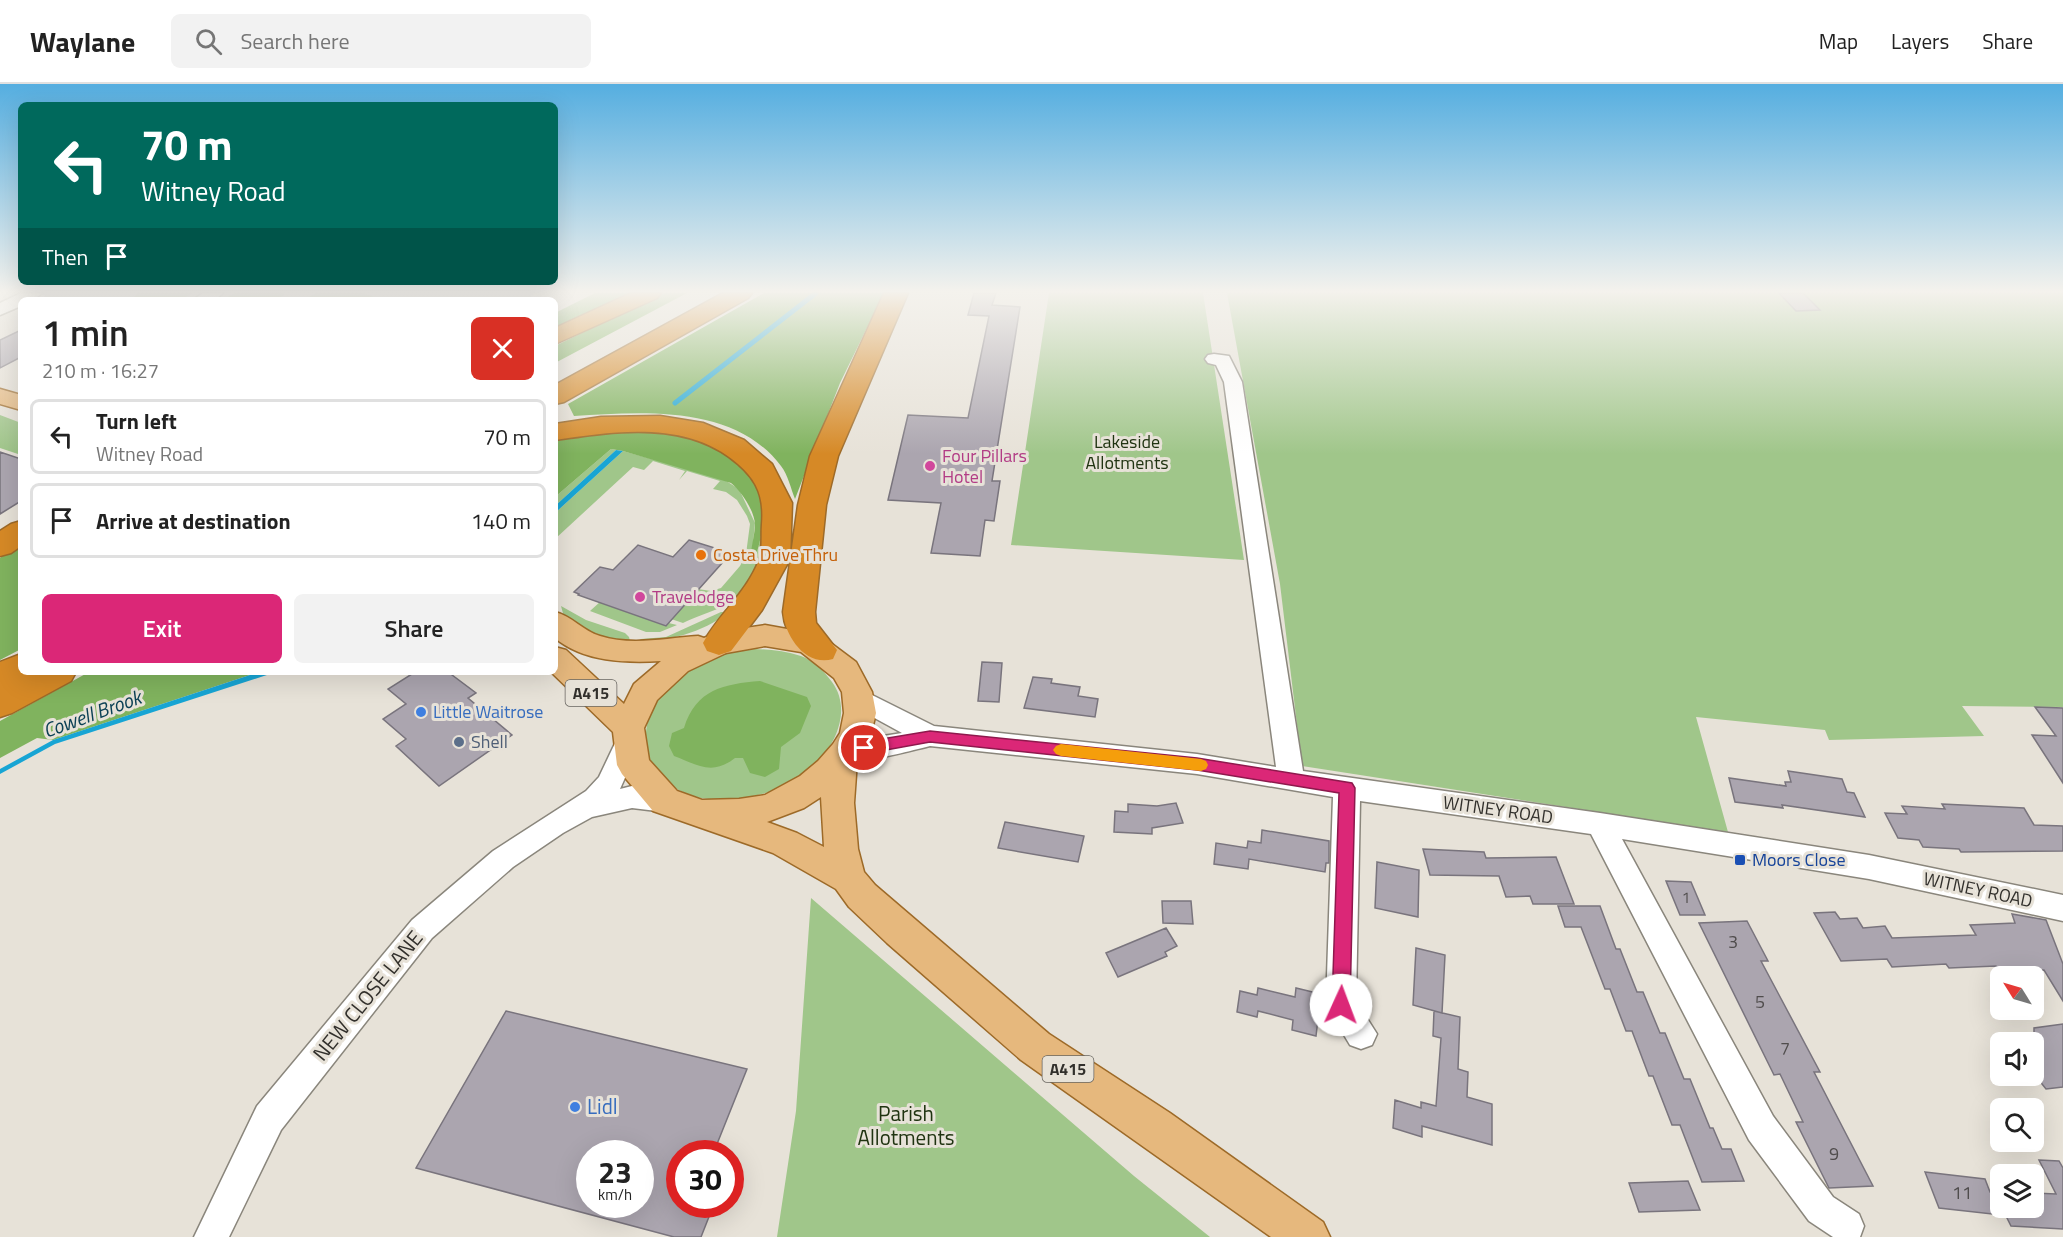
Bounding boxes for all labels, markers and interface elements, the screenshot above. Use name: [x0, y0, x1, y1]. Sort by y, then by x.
search box: [171, 14, 591, 68]
text: Waylane: [30, 20, 135, 63]
text: Search here: [240, 24, 350, 58]
icon: search: [192, 25, 225, 58]
text: Map: [1819, 25, 1858, 57]
text: Layers: [1891, 25, 1949, 57]
text: Share: [1982, 25, 2033, 57]
text: 70 m: [141, 112, 233, 176]
icon: left: [42, 126, 120, 204]
text: Witney Road: [141, 170, 286, 211]
text: Then: [42, 240, 88, 274]
icon: arrive: [100, 240, 133, 273]
text: 1 min: [42, 305, 129, 360]
button: close: [471, 317, 534, 380]
text: 210 m · 16:27: [42, 355, 159, 386]
text: Turn left: [96, 404, 177, 438]
icon: left: [45, 420, 78, 453]
text: 70 m: [483, 420, 531, 454]
park label: Lakeside Allotments: [1085, 428, 1169, 476]
text: Witney Road: [96, 438, 203, 469]
place label: Four Pillars Hotel: [942, 442, 1027, 490]
marker: Four Pillars Hotel: [923, 459, 937, 473]
icon: arrive: [45, 504, 78, 537]
text: Arrive at destination: [96, 504, 291, 538]
text: 140 m: [471, 504, 531, 538]
place label: Costa Drive Thru: [713, 541, 838, 568]
marker: Costa Drive Thru: [694, 548, 708, 562]
place label: Travelodge: [652, 583, 734, 610]
marker: Travelodge: [633, 590, 647, 604]
button: Exit: [42, 594, 282, 663]
button: Share: [294, 594, 534, 663]
road number: A415: [566, 680, 616, 706]
water label: Cowell Brook: [38, 681, 147, 746]
place label: Little Waitrose: [433, 698, 543, 725]
marker: Little Waitrose: [414, 705, 428, 719]
pin: [838, 722, 889, 773]
place label: Shell: [471, 728, 508, 755]
icon: arrive: [847, 731, 880, 764]
marker: Shell: [452, 735, 466, 749]
street label: WITNEY ROAD: [1441, 788, 1555, 831]
place label: Moors Close: [1752, 846, 1846, 873]
marker: Moors Close: [1733, 853, 1747, 867]
street label: WITNEY ROAD: [1921, 865, 2035, 914]
house number: 1: [1682, 886, 1690, 909]
street label: NEW CLOSE LANE: [304, 923, 430, 1068]
house number: 3: [1728, 928, 1738, 955]
north arrow: [1990, 966, 2044, 1020]
map controls: [1990, 966, 2044, 1218]
position arrow: [1309, 973, 1373, 1037]
house number: 5: [1755, 988, 1765, 1015]
button: sound: [1990, 1032, 2044, 1086]
house number: 7: [1780, 1035, 1790, 1062]
road number: A415: [1042, 1056, 1094, 1082]
place label: Lidl: [587, 1090, 618, 1122]
park label: Parish Allotments: [857, 1097, 955, 1153]
button: search: [1990, 1098, 2044, 1152]
marker: Lidl: [568, 1100, 582, 1114]
speed limit sign: 30: [666, 1140, 744, 1218]
house number: 9: [1829, 1140, 1839, 1167]
text: 23: [598, 1149, 632, 1195]
button: layers: [1990, 1164, 2044, 1218]
house number: 11: [1952, 1179, 1972, 1206]
text: km/h: [598, 1183, 632, 1206]

